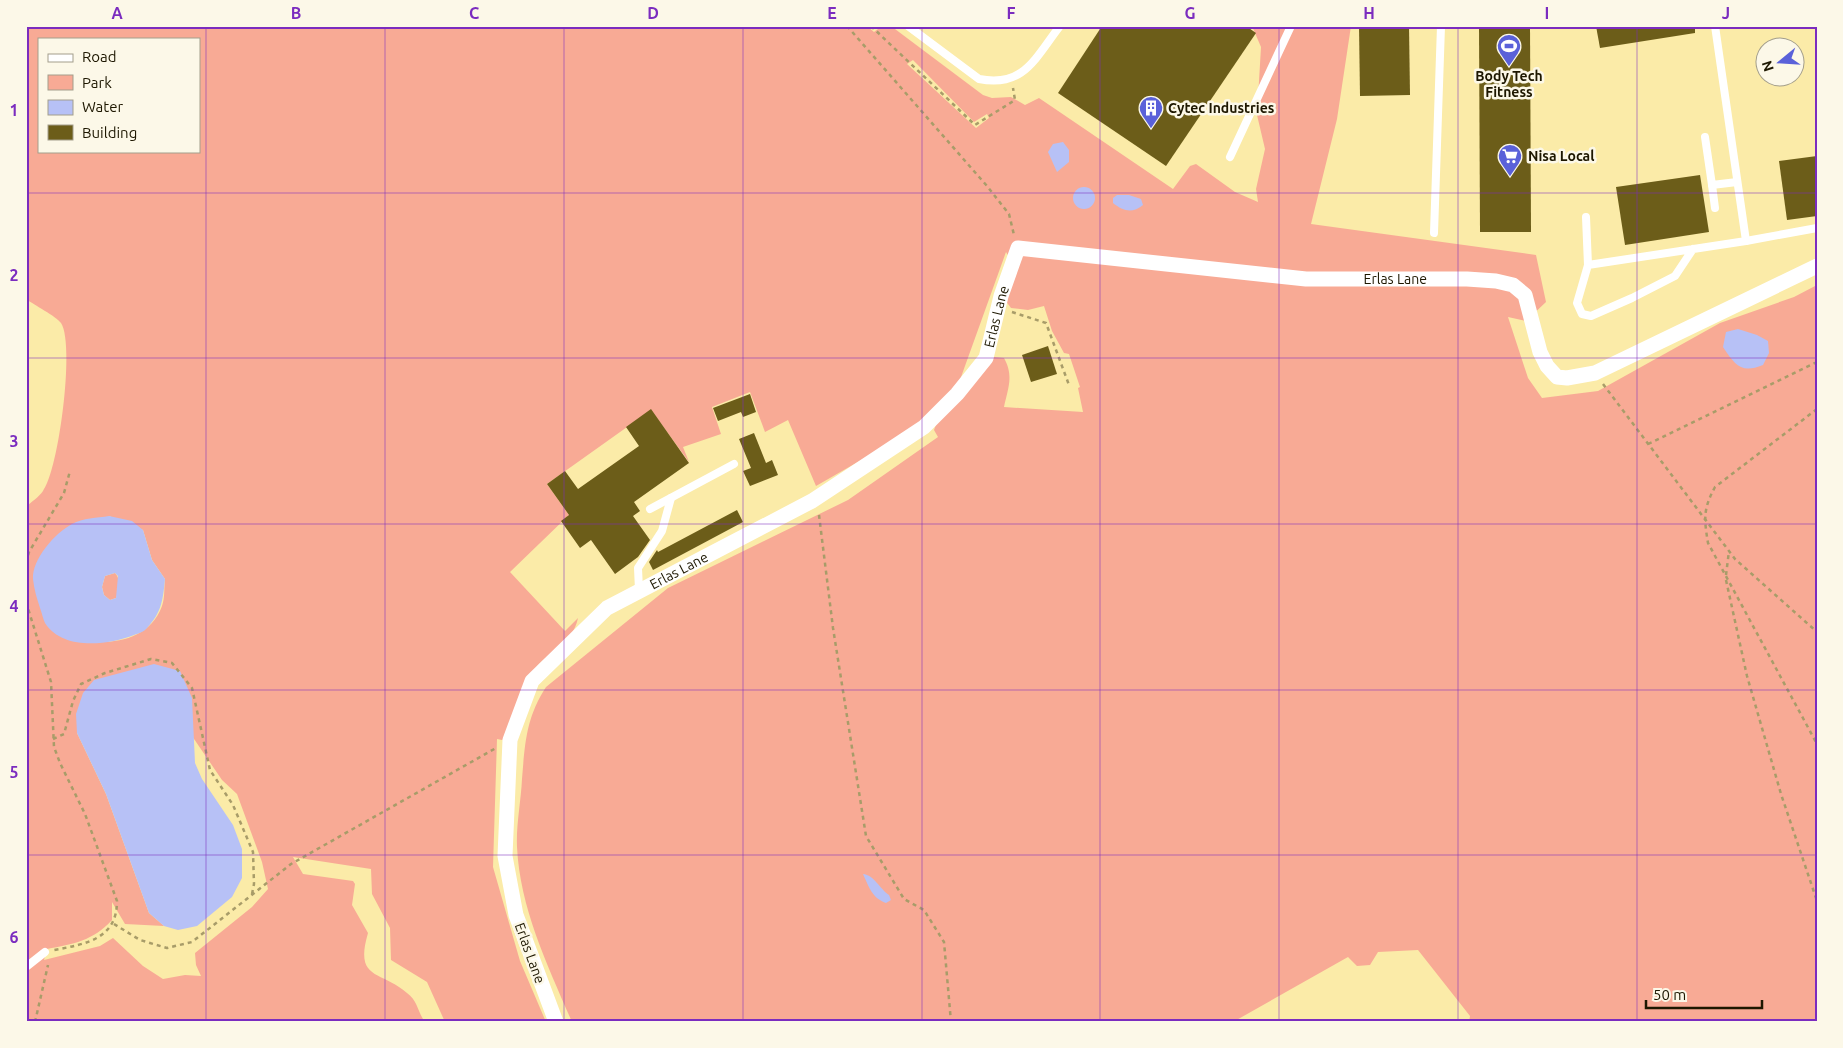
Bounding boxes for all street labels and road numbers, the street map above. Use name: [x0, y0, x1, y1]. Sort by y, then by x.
street label: Erlas Lane: [1364, 271, 1427, 287]
street label: Erlas Lane: [981, 283, 1012, 349]
street label: Erlas Lane: [647, 549, 711, 592]
street label: Erlas Lane: [512, 920, 548, 986]

